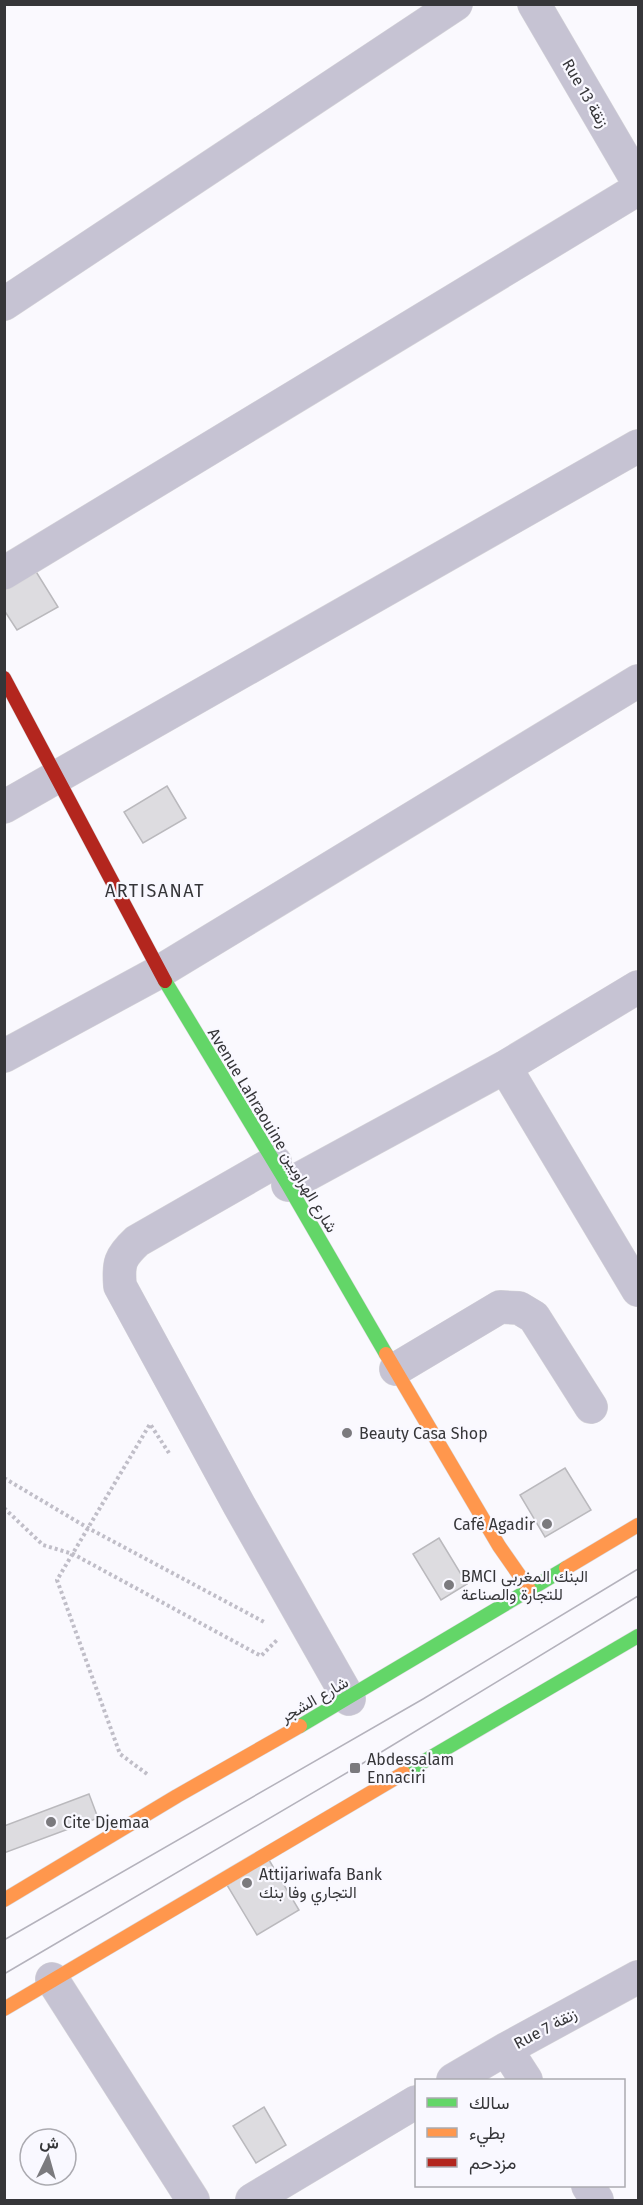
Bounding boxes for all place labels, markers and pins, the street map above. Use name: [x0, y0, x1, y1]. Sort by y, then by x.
place label: Beauty Casa Shop: [359, 1424, 488, 1443]
marker: Beauty Casa Shop: [340, 1426, 354, 1440]
place label: Café Agadir: [453, 1515, 536, 1534]
marker: Café Agadir: [540, 1517, 554, 1531]
place label: BMCI البنك المغربي للتجارة والصناعة: [461, 1567, 588, 1605]
marker: BMCI البنك المغربي للتجارة والصناعة: [442, 1578, 456, 1592]
place label: Abdessalam Ennaciri: [367, 1750, 454, 1787]
marker: Abdessalam Ennaciri: [348, 1761, 362, 1775]
place label: Cite Djemaa: [63, 1813, 150, 1832]
marker: Cite Djemaa: [44, 1815, 58, 1829]
place label: Attijariwafa Bank التجاري وفا بنك: [259, 1865, 383, 1906]
marker: Attijariwafa Bank التجاري وفا بنك: [240, 1876, 254, 1890]

